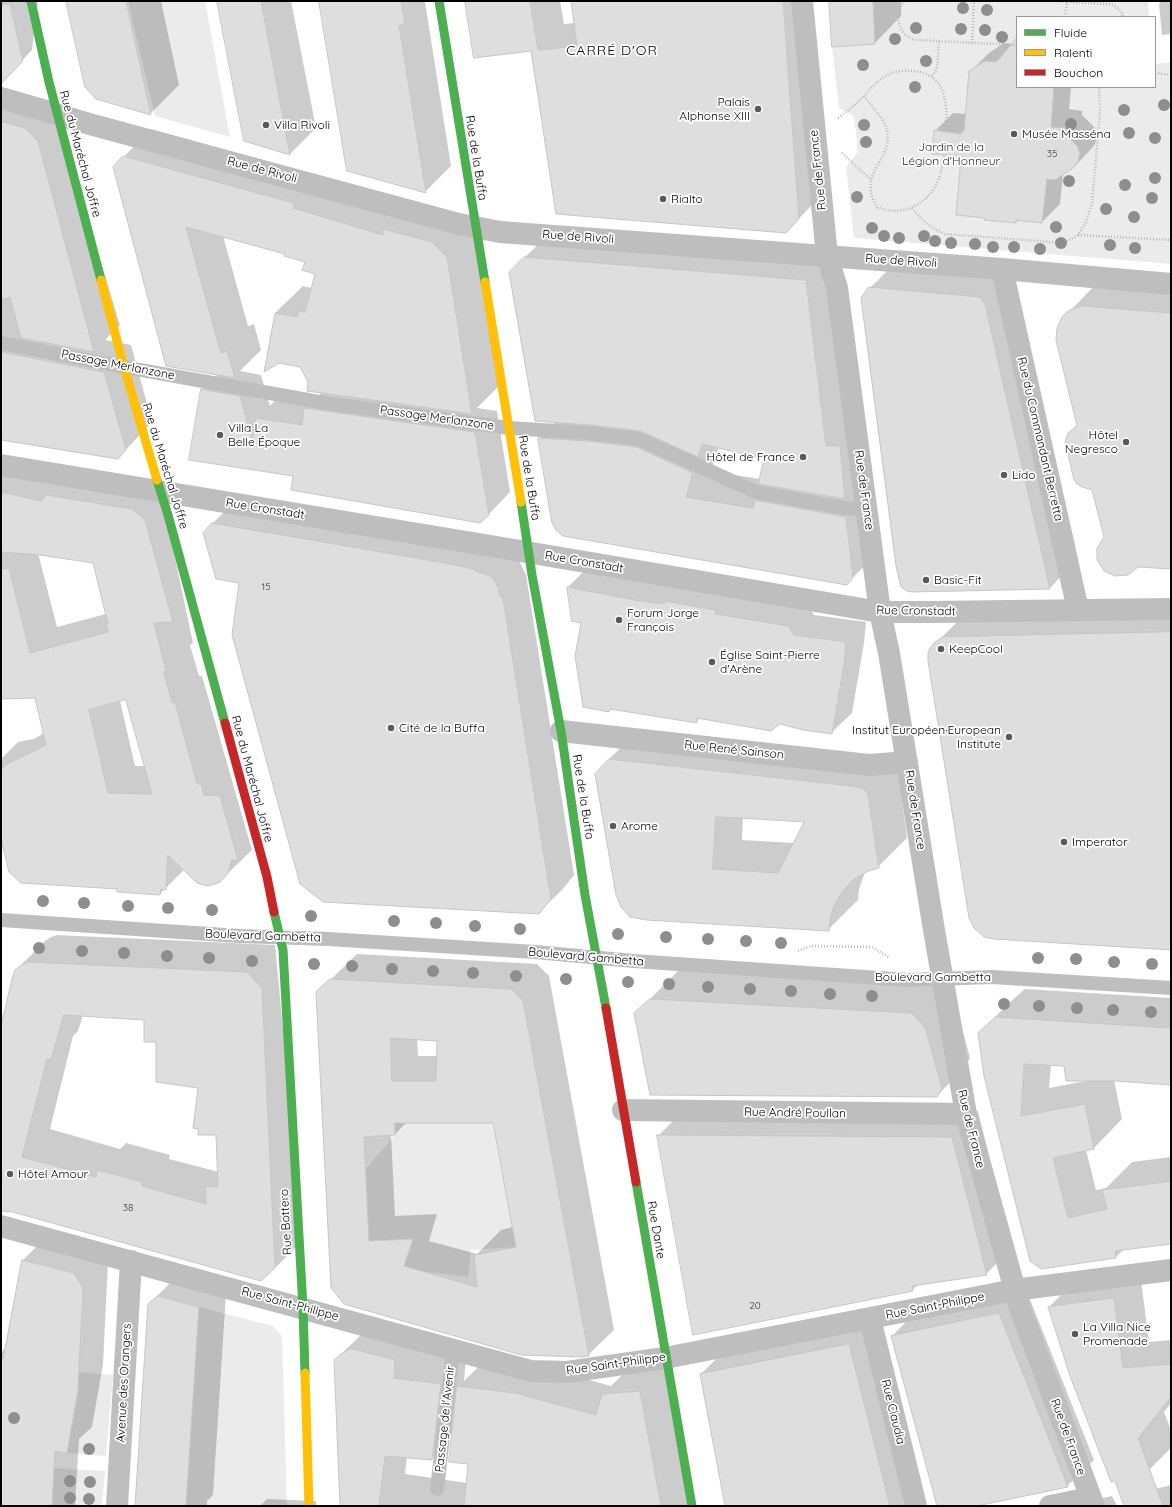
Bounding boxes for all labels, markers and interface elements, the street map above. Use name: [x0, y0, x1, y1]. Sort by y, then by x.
legend: [1016, 16, 1156, 88]
text: Fluide: [1054, 25, 1087, 40]
district label: CARRÉ D'OR: [566, 43, 658, 59]
text: Ralenti: [1054, 45, 1092, 60]
text: Bouchon: [1054, 65, 1103, 80]
street label: Rue du Maréchal Joffre: [56, 89, 104, 219]
place label: Palais Alphonse XIII: [679, 95, 750, 123]
marker: Palais Alphonse XIII: [753, 104, 763, 114]
street label: Rue de la Buffa: [462, 114, 490, 202]
place label: Villa Rivoli: [274, 118, 330, 132]
marker: Villa Rivoli: [261, 120, 271, 130]
place label: Musée Masséna: [1022, 127, 1111, 141]
street label: Rue de France: [807, 129, 829, 211]
marker: Musée Masséna: [1009, 129, 1019, 139]
park label: Jardin de la Légion d'Honneur: [902, 140, 1000, 168]
house number: 35: [1047, 148, 1057, 160]
street label: Rue de Rivoli: [226, 154, 298, 186]
place label: Rialto: [671, 192, 703, 206]
marker: Rialto: [658, 194, 668, 204]
street label: Rue de Rivoli: [542, 227, 614, 247]
street label: Rue de Rivoli: [865, 251, 937, 271]
street label: Passage Merlanzone: [60, 347, 176, 383]
street label: Rue du Commandant Berretta: [1014, 355, 1066, 523]
street label: Rue du Maréchal Joffre: [139, 401, 191, 531]
street label: Passage Merlanzone: [379, 403, 495, 433]
place label: Villa La Belle Époque: [228, 421, 300, 449]
place label: Hôtel Negresco: [1065, 428, 1118, 456]
marker: Villa La Belle Époque: [215, 430, 225, 440]
street label: Rue de la Buffa: [515, 434, 543, 522]
marker: Hôtel Negresco: [1121, 437, 1131, 447]
street label: Rue de France: [851, 449, 877, 531]
place label: Hôtel de France: [707, 450, 795, 464]
marker: Hôtel de France: [798, 452, 808, 462]
place label: Lido: [1012, 468, 1035, 482]
marker: Lido: [999, 470, 1009, 480]
street label: Rue Cronstadt: [225, 496, 305, 522]
street label: Rue Cronstadt: [544, 548, 624, 576]
place label: Basic-Fit: [934, 573, 982, 587]
marker: Basic-Fit: [921, 575, 931, 585]
house number: 15: [261, 581, 271, 593]
street label: Rue Cronstadt: [876, 603, 956, 619]
place label: Forum Jorge François: [627, 606, 699, 634]
marker: Forum Jorge François: [614, 615, 624, 625]
place label: KeepCool: [949, 642, 1003, 656]
marker: KeepCool: [936, 644, 946, 654]
place label: Église Saint-Pierre d'Arène: [720, 648, 820, 676]
marker: Église Saint-Pierre d'Arène: [707, 657, 717, 667]
street label: Rue du Maréchal Joffre: [228, 714, 276, 844]
place label: Cité de la Buffa: [399, 721, 485, 735]
marker: Cité de la Buffa: [386, 723, 396, 733]
place label: Institut Européen·European Institute: [852, 723, 1001, 751]
marker: Institut Européen·European Institute: [1004, 732, 1014, 742]
street label: Rue René Sainson: [684, 738, 784, 762]
street label: Rue de la Buffa: [569, 753, 597, 841]
street label: Rue de France: [902, 769, 928, 851]
place label: Arome: [621, 819, 658, 833]
marker: Arome: [608, 821, 618, 831]
place label: Imperator: [1072, 835, 1128, 849]
marker: Imperator: [1059, 837, 1069, 847]
street label: Boulevard Gambetta: [205, 927, 321, 945]
street label: Boulevard Gambetta: [528, 945, 644, 969]
street label: Boulevard Gambetta: [875, 970, 991, 984]
street label: Rue de France: [954, 1088, 988, 1170]
street label: Rue André Poullan: [744, 1105, 846, 1121]
place label: Hôtel Amour: [18, 1167, 88, 1181]
marker: Hôtel Amour: [5, 1169, 15, 1179]
street label: Rue Bottero: [277, 1189, 295, 1255]
street label: Rue Dante: [644, 1200, 668, 1260]
house number: 38: [123, 1202, 133, 1214]
street label: Rue Saint-Philippe: [240, 1284, 340, 1324]
street label: Rue Saint-Philippe: [884, 1289, 986, 1323]
house number: 20: [749, 1300, 761, 1312]
place label: La Villa Nice Promenade: [1083, 1320, 1151, 1348]
street label: Avenue des Orangers: [114, 1323, 134, 1443]
marker: La Villa Nice Promenade: [1070, 1329, 1080, 1339]
street label: Rue Saint-Philippe: [565, 1350, 667, 1378]
street label: Passage de l'Avenir: [432, 1365, 458, 1473]
street label: Rue Claudia: [878, 1378, 908, 1446]
street label: Rue de France: [1047, 1397, 1089, 1477]

